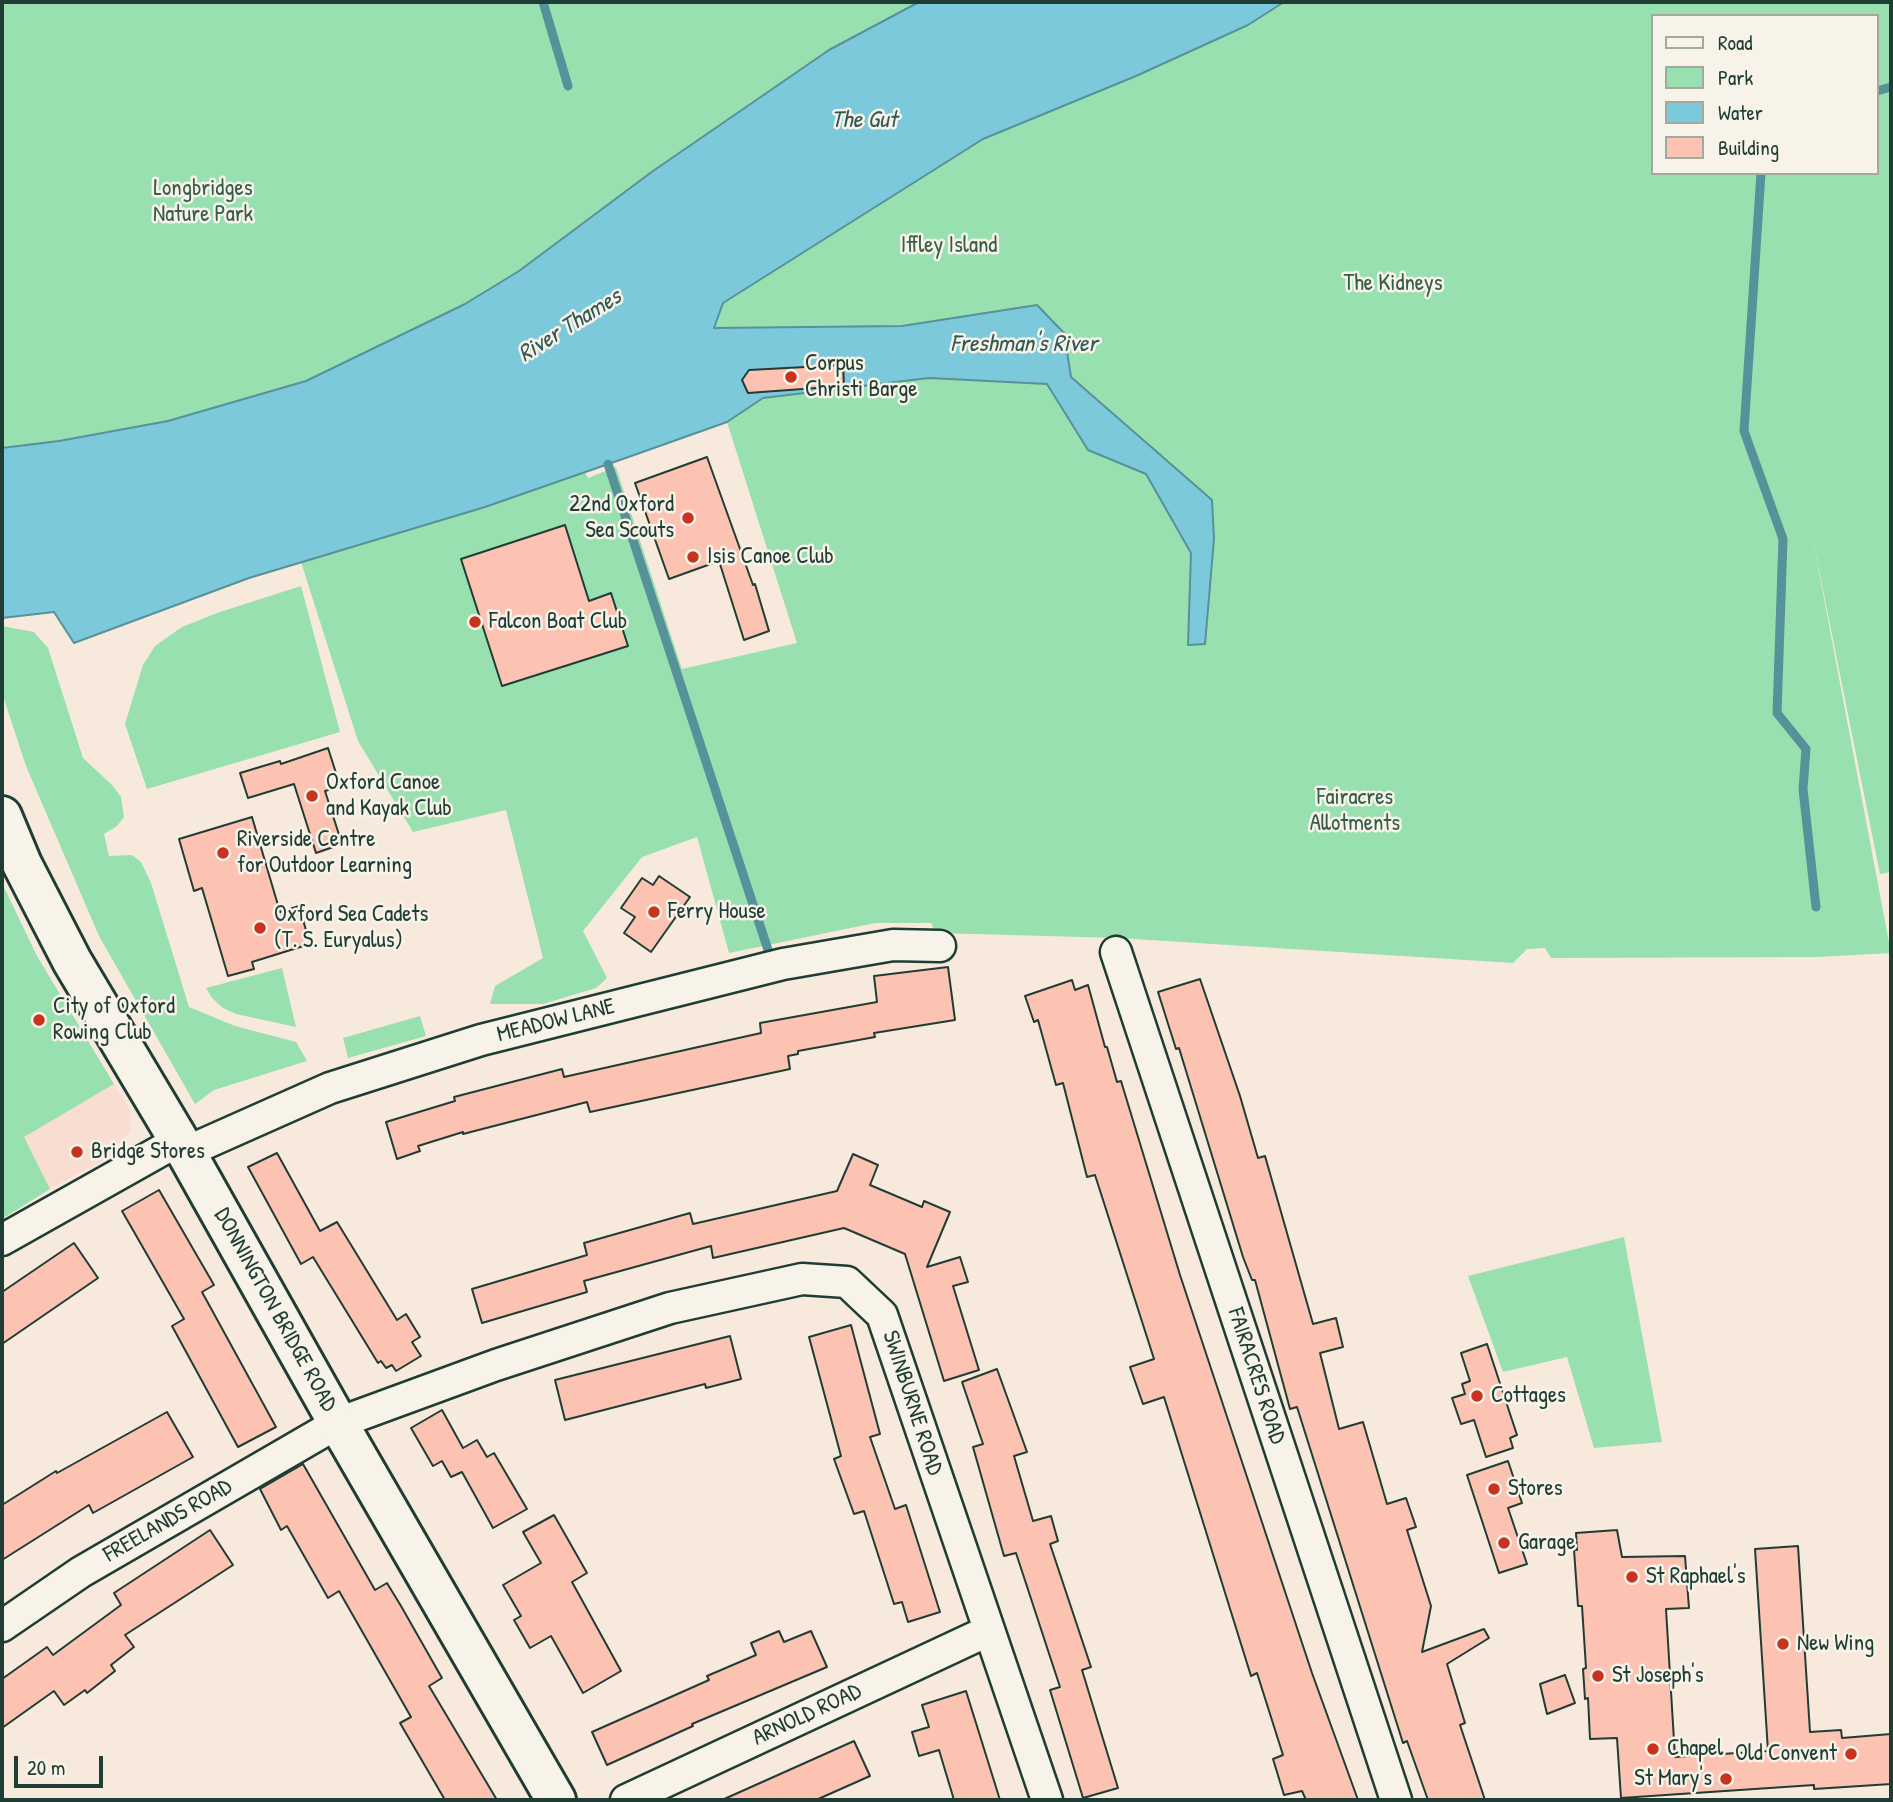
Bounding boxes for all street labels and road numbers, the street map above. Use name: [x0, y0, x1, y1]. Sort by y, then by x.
street label: MEADOW LANE: [494, 993, 618, 1049]
street label: DONNINGTON BRIDGE ROAD: [208, 1203, 342, 1417]
street label: FAIRACRES ROAD: [1221, 1305, 1291, 1447]
street label: SWINBURNE ROAD: [876, 1327, 948, 1479]
street label: FREELANDS ROAD: [99, 1473, 237, 1569]
street label: ARNOLD ROAD: [748, 1678, 866, 1752]

